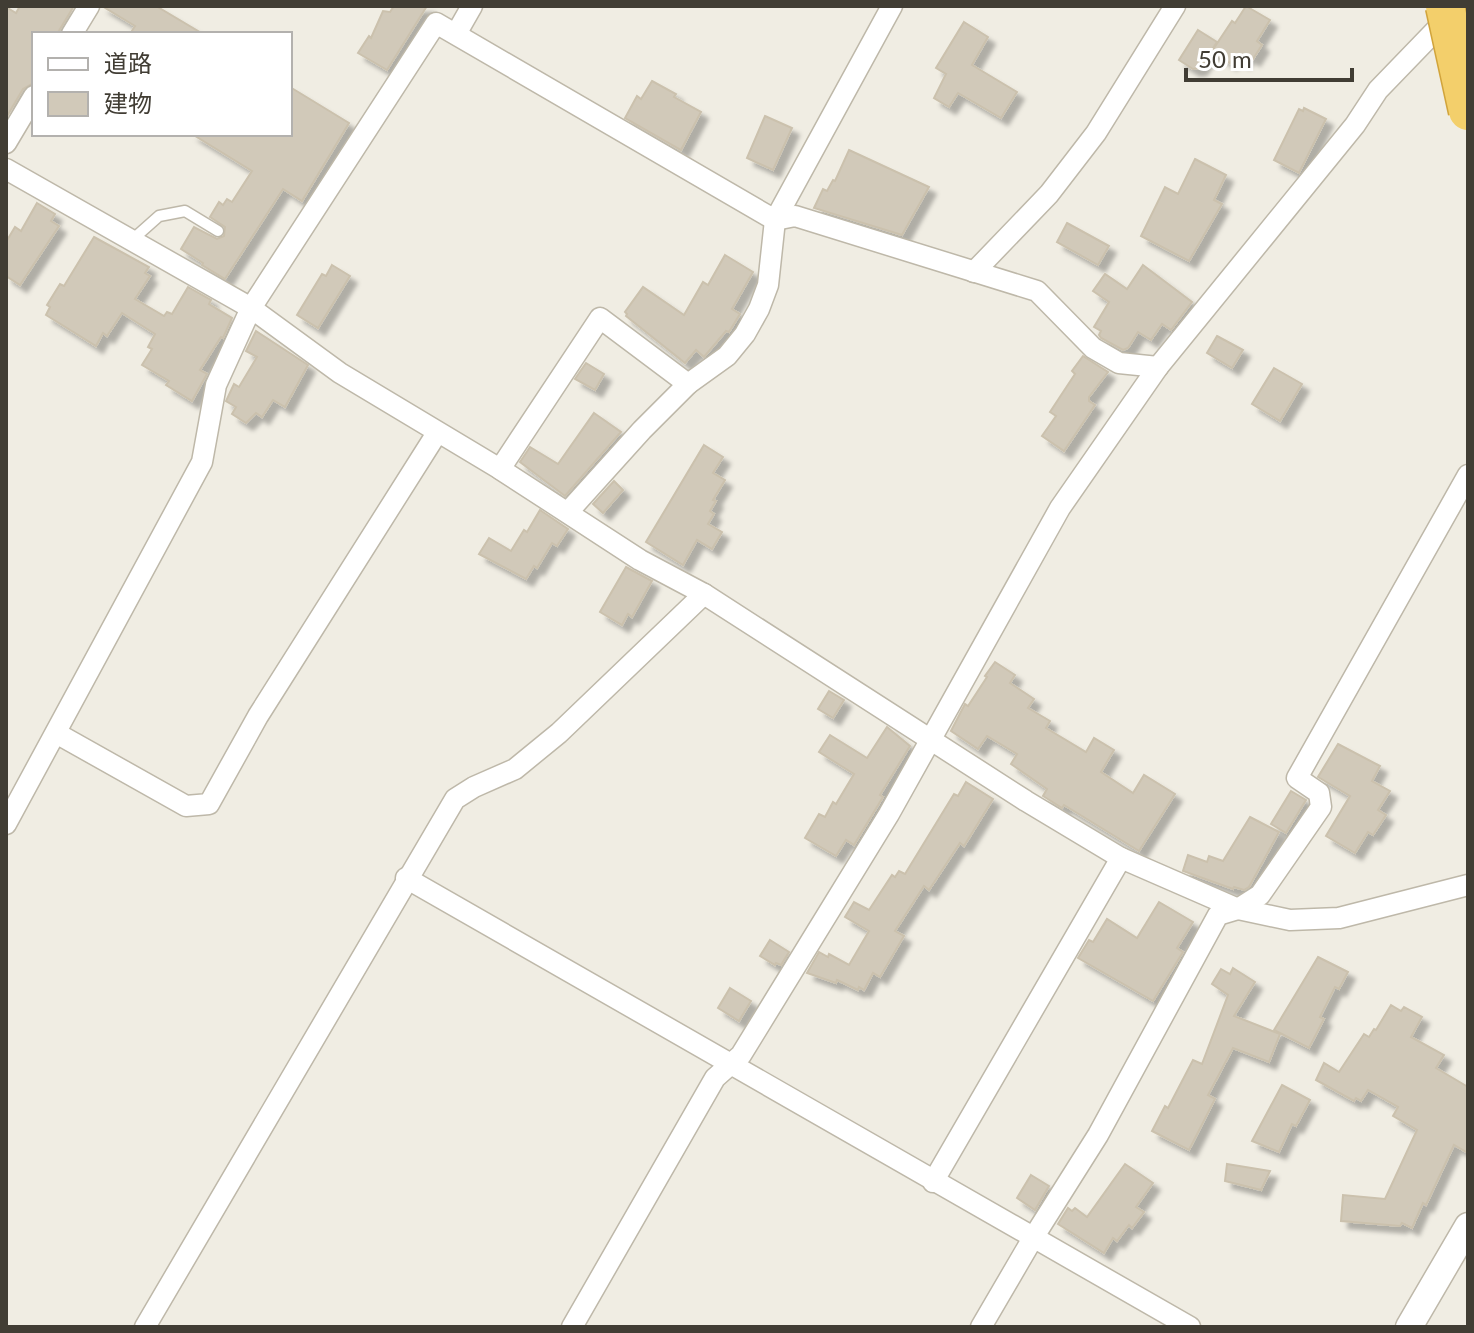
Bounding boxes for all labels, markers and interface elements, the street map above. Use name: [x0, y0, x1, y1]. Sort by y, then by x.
legend: [32, 32, 292, 136]
scale bar: [1186, 32, 1352, 82]
text: 50 m: [1198, 44, 1252, 73]
text: 道路: [104, 48, 152, 77]
text: 建物: [104, 88, 152, 117]

